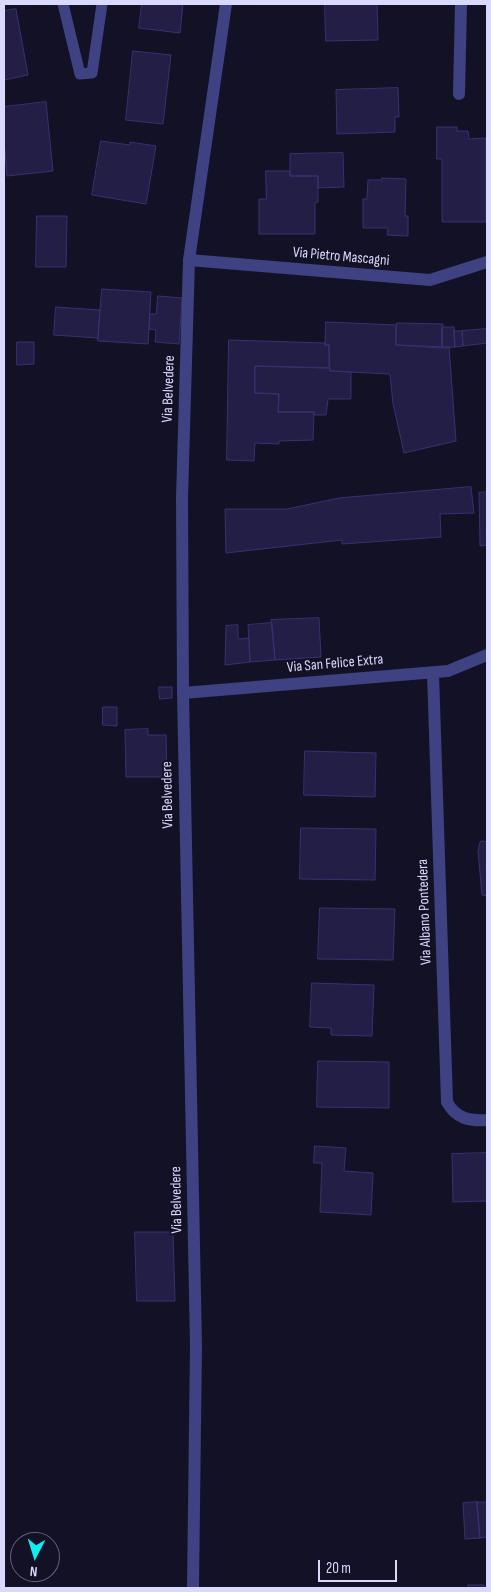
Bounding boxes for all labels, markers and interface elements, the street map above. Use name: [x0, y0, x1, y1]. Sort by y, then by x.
street label: Via Pietro Mascagni: [292, 244, 390, 270]
street label: Via Belvedere: [159, 355, 179, 423]
street label: Via San Felice Extra: [286, 651, 384, 677]
street label: Via Belvedere: [158, 761, 178, 829]
street label: Via Albano Pontedera: [414, 859, 436, 965]
street label: Via Belvedere: [167, 1166, 187, 1234]
north arrow: [10, 1532, 60, 1582]
scale bar: [321, 1550, 400, 1582]
text: 20 m: [326, 1559, 351, 1578]
text: N: [29, 1563, 38, 1580]

